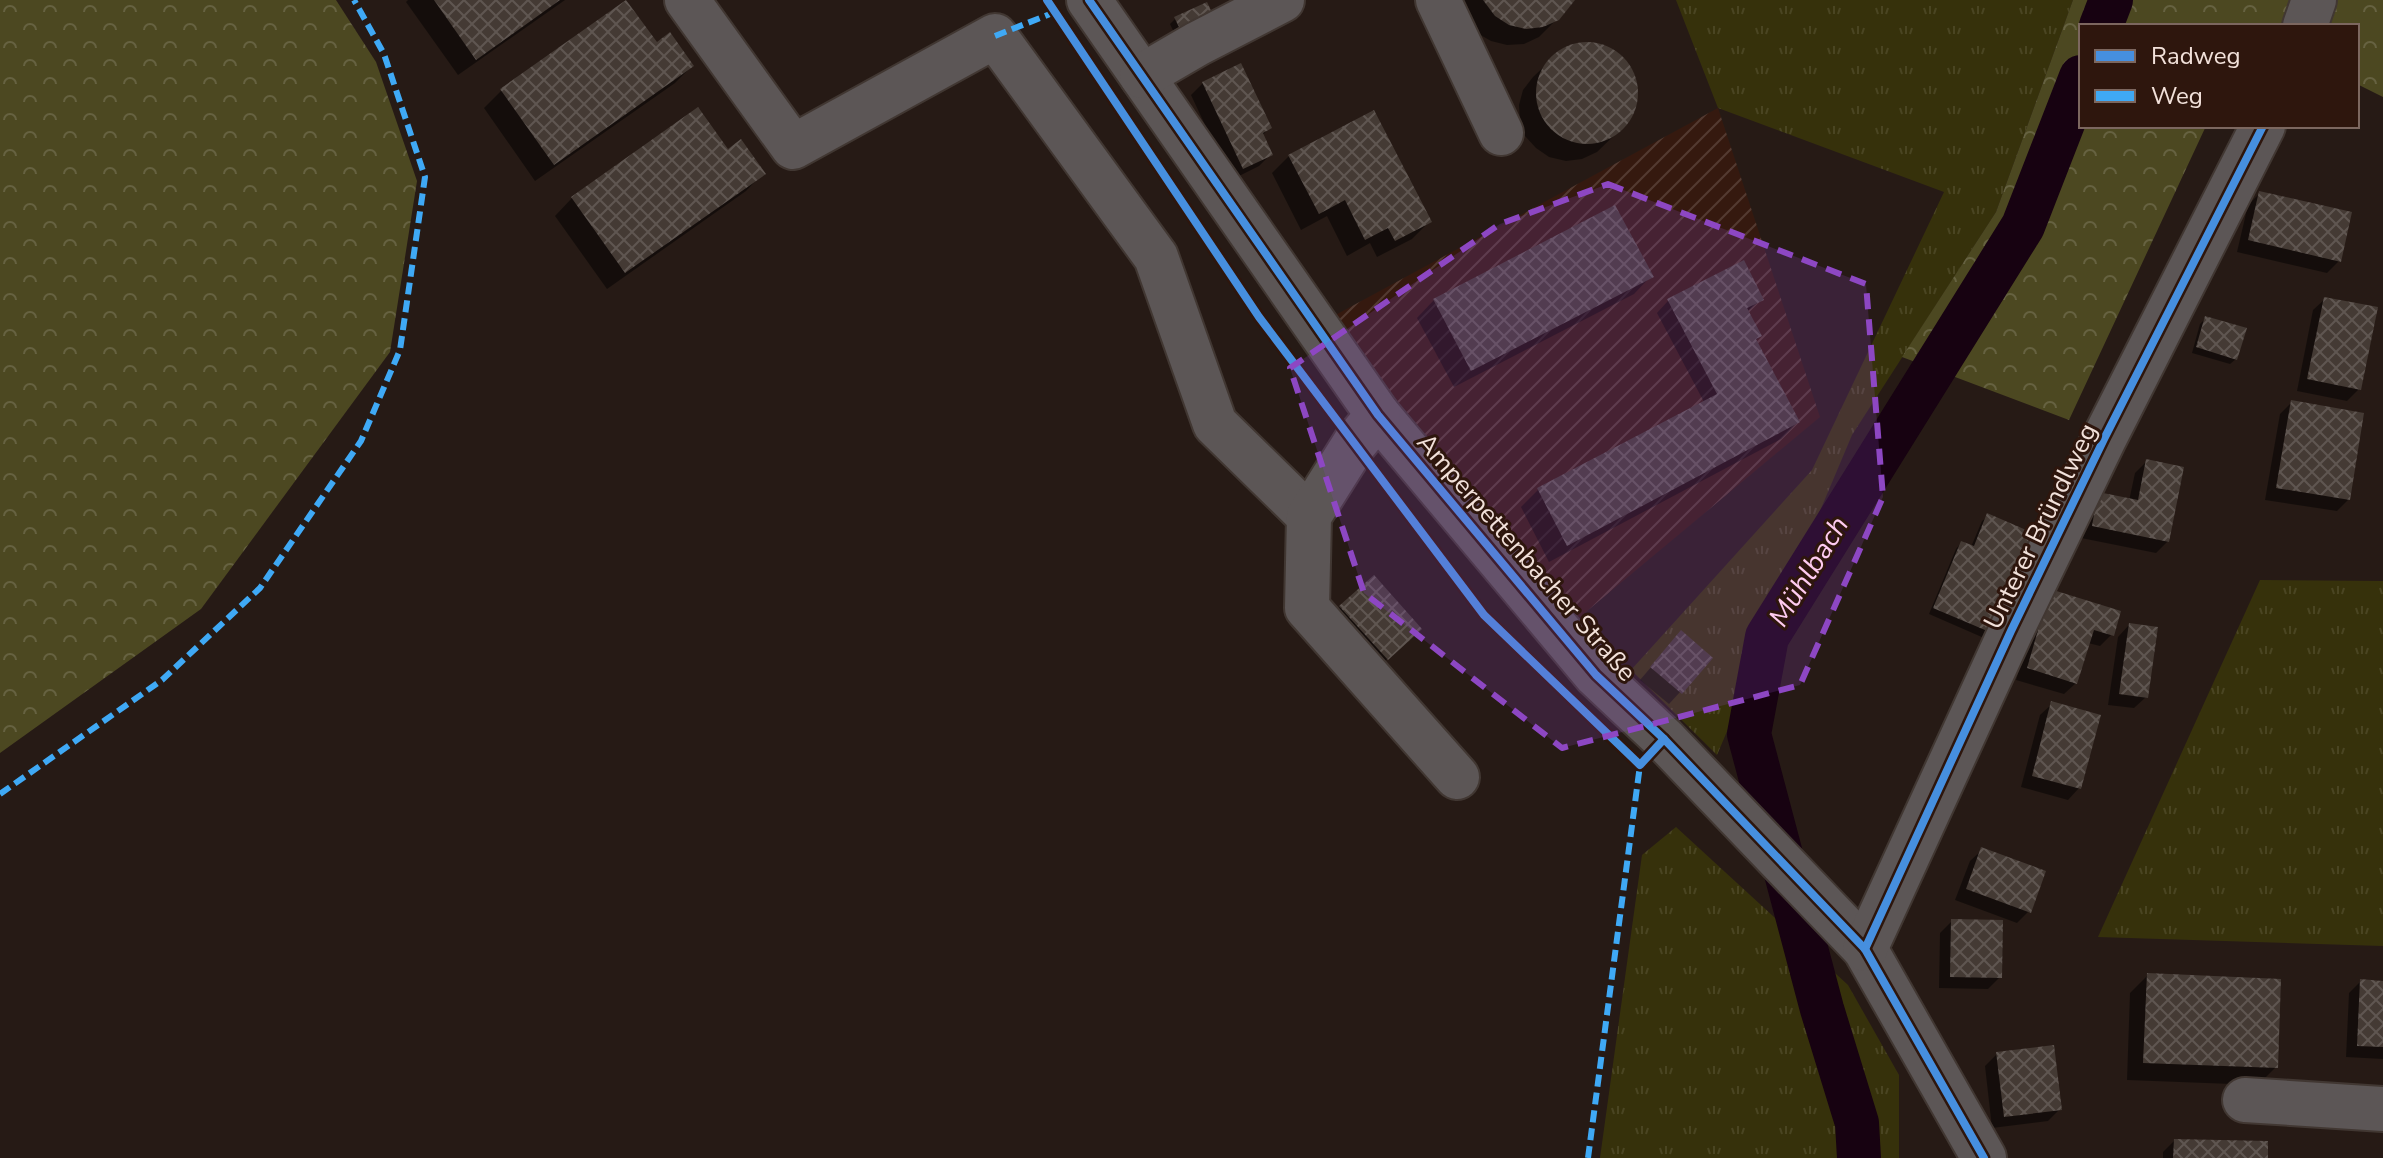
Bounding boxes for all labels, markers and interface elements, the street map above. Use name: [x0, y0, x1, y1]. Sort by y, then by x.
legend: [2079, 24, 2359, 128]
text: Radweg: [2151, 40, 2241, 72]
text: Weg: [2151, 80, 2203, 112]
street label: Unterer Bründlweg: [1975, 417, 2105, 635]
street label: Amperpettenbacher Straße: [1409, 426, 1644, 689]
water label: Mühlbach: [1760, 509, 1858, 634]

